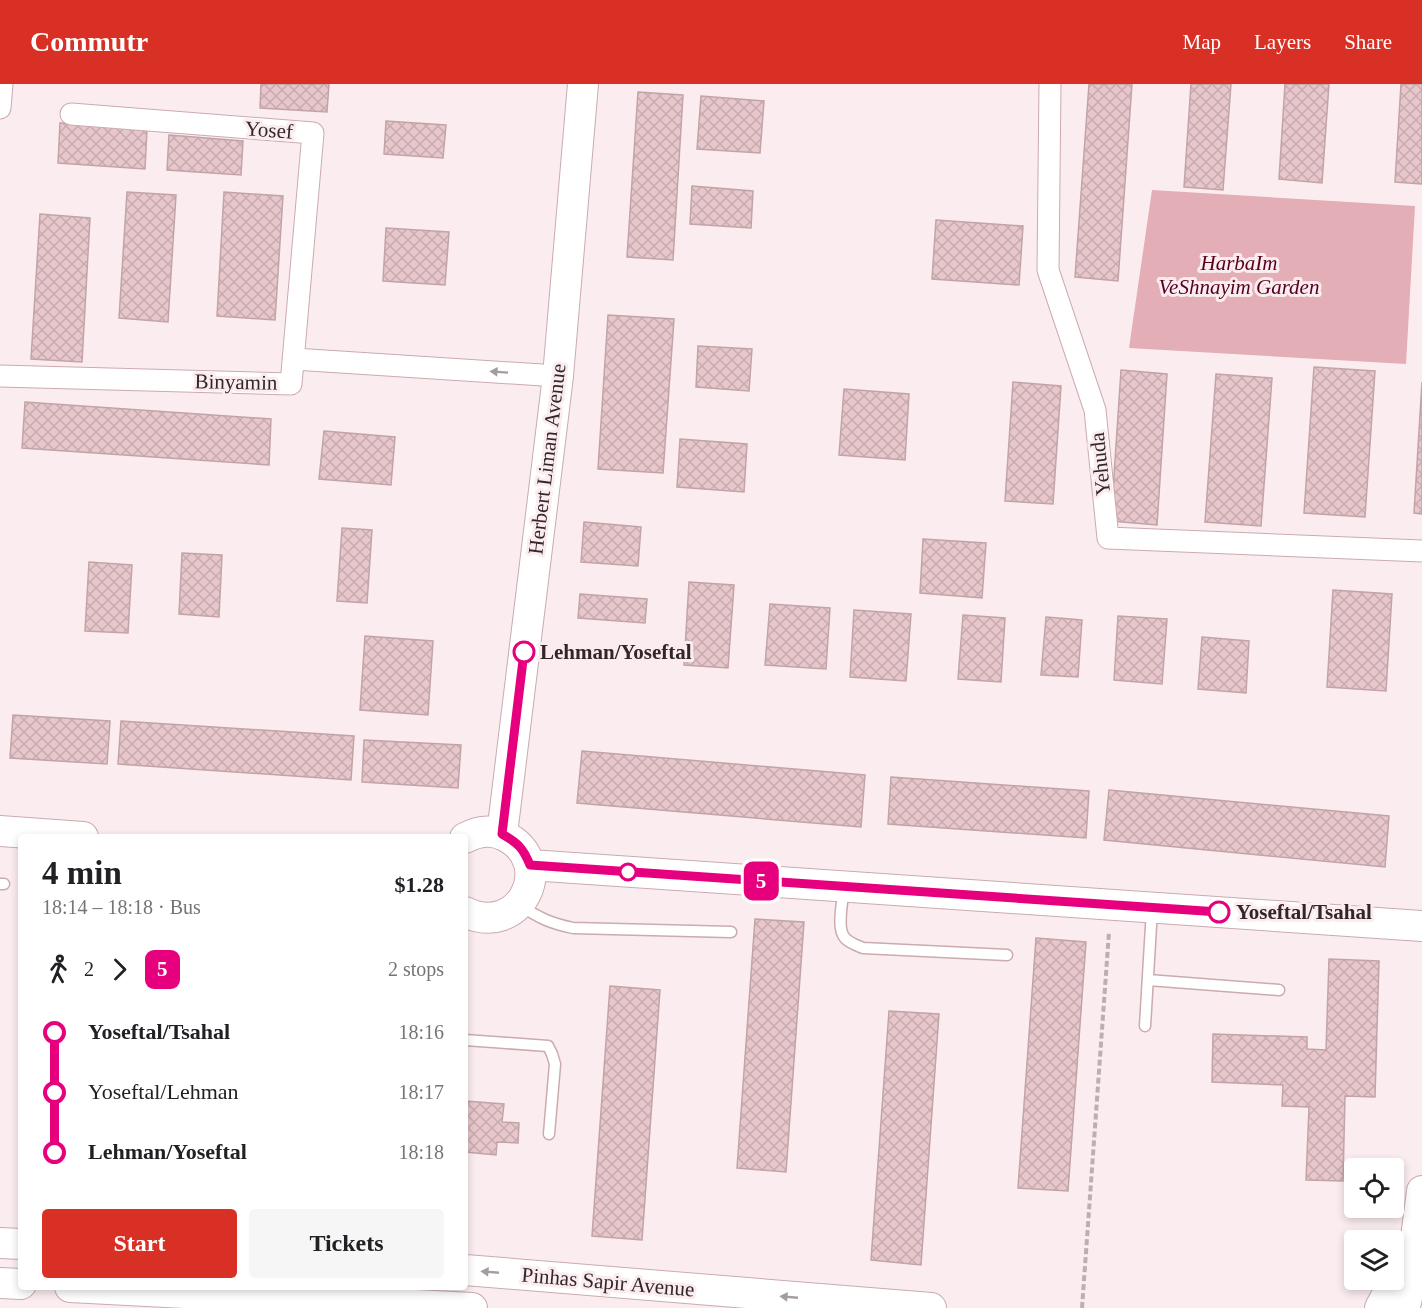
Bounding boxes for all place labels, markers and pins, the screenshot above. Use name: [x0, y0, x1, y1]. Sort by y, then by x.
place label: Lehman/Yoseftal: [540, 640, 692, 664]
marker: Lehman/Yoseftal: [513, 641, 535, 663]
unlabelled marker: [619, 863, 637, 881]
place label: Yoseftal/Tsahal: [1236, 900, 1372, 924]
marker: Yoseftal/Tsahal: [1208, 901, 1230, 923]

